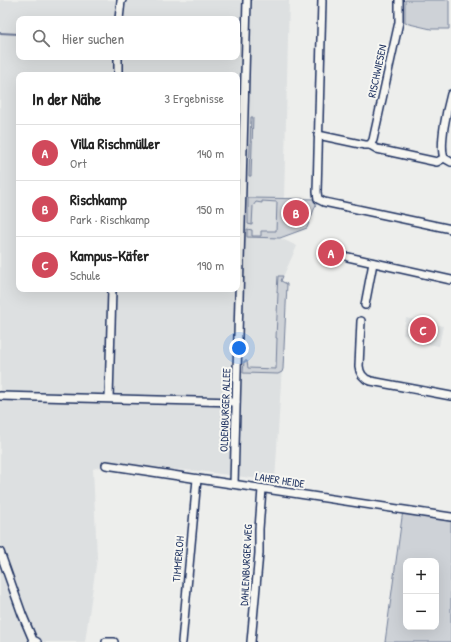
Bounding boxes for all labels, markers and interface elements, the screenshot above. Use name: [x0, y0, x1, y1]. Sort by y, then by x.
search box: [16, 16, 240, 60]
icon: search: [30, 27, 52, 49]
text: Hier suchen: [62, 28, 124, 49]
street label: RISCHWIESEN: [365, 43, 389, 99]
text: In der Nähe: [32, 87, 101, 110]
text: 3 Ergebnisse: [164, 89, 224, 107]
text: Villa Rischmüller: [70, 133, 160, 154]
text: A: [42, 144, 48, 162]
text: 140 m: [197, 144, 224, 162]
text: Ort: [70, 154, 87, 172]
text: Rischkamp: [70, 189, 127, 210]
pin: B: [283, 198, 309, 228]
text: B: [42, 200, 48, 218]
text: 150 m: [196, 200, 224, 218]
text: Park · Rischkamp: [70, 210, 150, 228]
pin: A: [318, 238, 344, 268]
text: Kampus-Käfer: [70, 245, 149, 266]
text: C: [41, 256, 49, 274]
text: 190 m: [197, 256, 224, 274]
text: Schule: [70, 266, 100, 284]
pin: C: [410, 315, 436, 345]
your location: [229, 338, 249, 358]
street label: OLDENBURGER ALLEE: [217, 368, 233, 452]
street label: LAHER HEIDE: [254, 469, 306, 491]
street label: DAHLENBURGER WEG: [237, 523, 255, 606]
street label: TIMMERLOH: [169, 535, 187, 583]
map controls: [403, 558, 439, 630]
button: +: [403, 558, 439, 594]
button: −: [403, 594, 439, 630]

